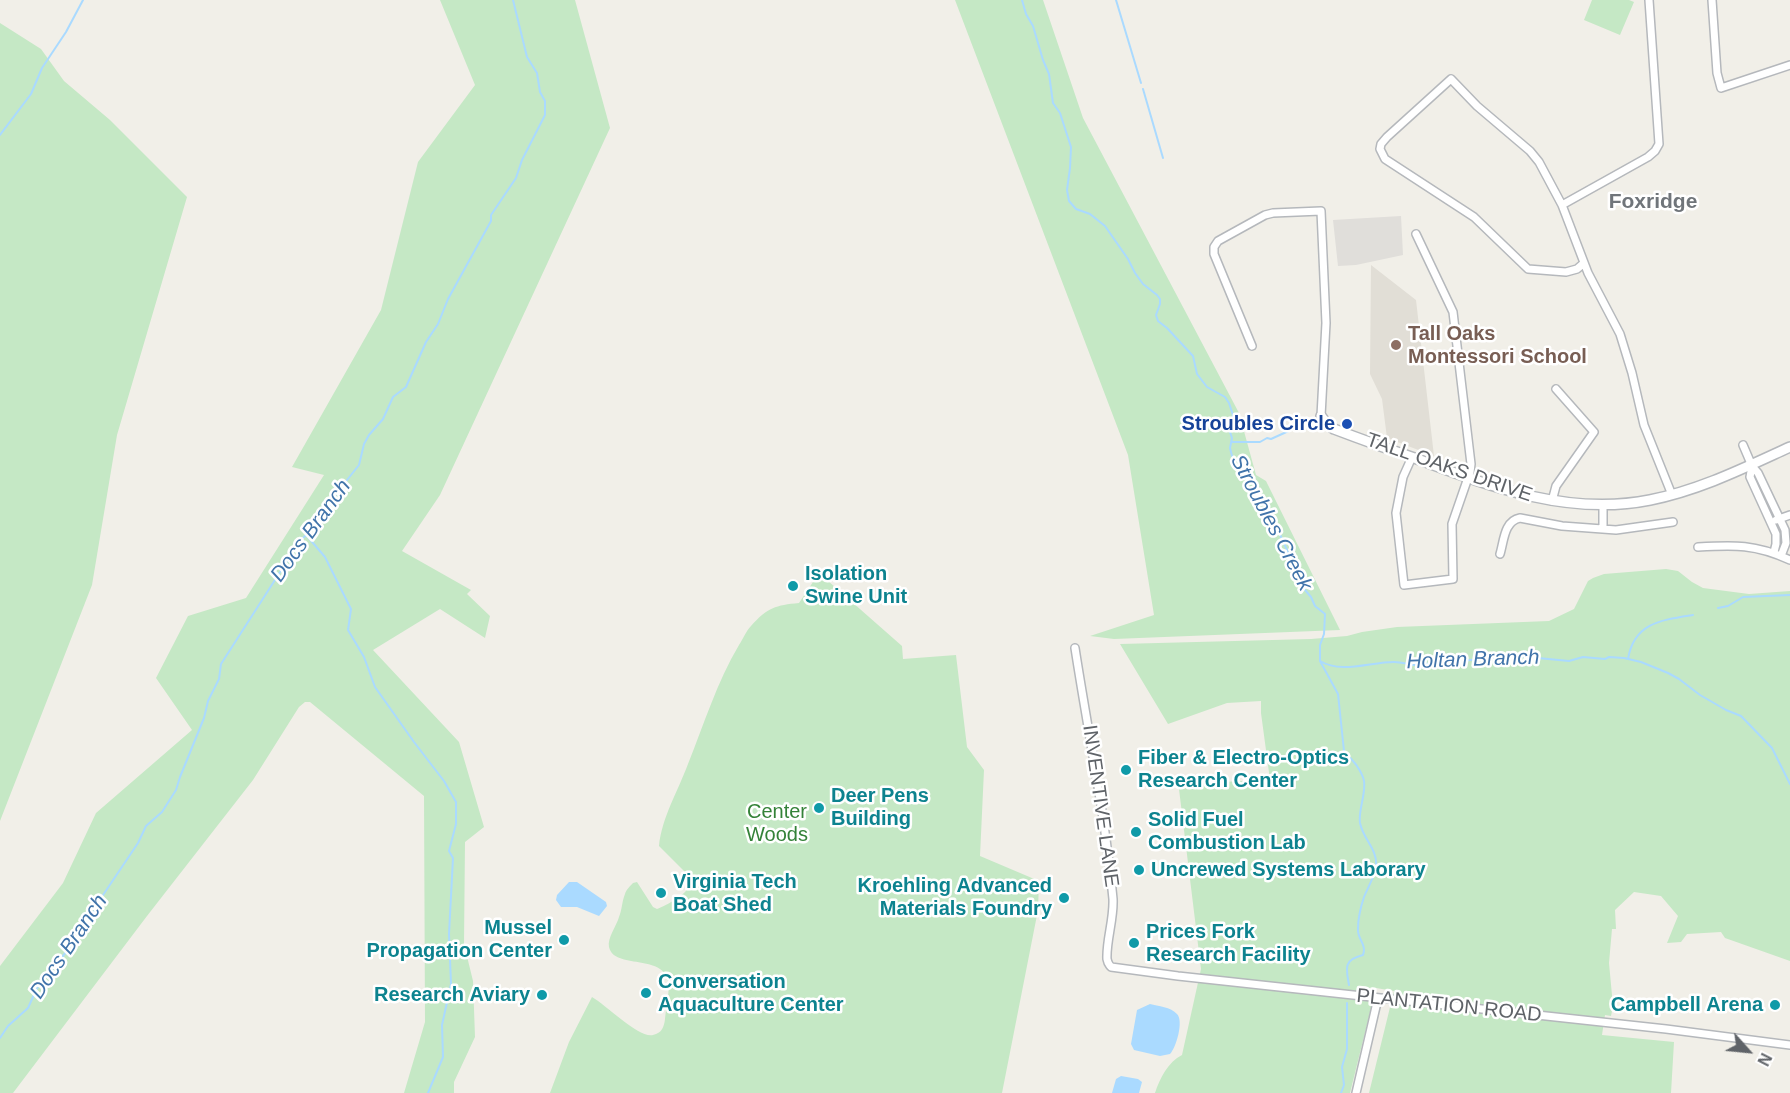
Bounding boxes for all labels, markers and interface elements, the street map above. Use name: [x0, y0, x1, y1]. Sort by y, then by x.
district label: Foxridge: [1609, 189, 1697, 215]
place label: Tall Oaks Montessori School: [1408, 322, 1587, 369]
marker: Tall Oaks Montessori School: [1389, 338, 1403, 352]
place label: Stroubles Circle: [1182, 412, 1335, 436]
marker: Stroubles Circle: [1340, 417, 1354, 431]
street label: TALL OAKS DRIVE: [1363, 428, 1535, 508]
water label: Stroubles Creek: [1225, 451, 1317, 595]
water label: Docs Branch: [265, 475, 357, 587]
place label: Isolation Swine Unit: [805, 562, 907, 609]
marker: Isolation Swine Unit: [786, 579, 800, 593]
water label: Holtan Branch: [1406, 645, 1540, 675]
street label: INVENTIVE LANE: [1077, 723, 1123, 889]
place label: Fiber & Electro-Optics Research Center: [1138, 746, 1349, 793]
marker: Fiber & Electro-Optics Research Center: [1119, 763, 1133, 777]
place label: Deer Pens Building: [831, 784, 929, 831]
park label: Center Woods: [746, 800, 808, 847]
marker: Deer Pens Building: [812, 801, 826, 815]
place label: Solid Fuel Combustion Lab: [1148, 808, 1306, 855]
marker: Solid Fuel Combustion Lab: [1129, 825, 1143, 839]
place label: Uncrewed Systems Laborary: [1151, 858, 1426, 882]
marker: Uncrewed Systems Laborary: [1132, 863, 1146, 877]
place label: Virginia Tech Boat Shed: [673, 870, 797, 917]
place label: Kroehling Advanced Materials Foundry: [858, 874, 1052, 921]
marker: Virginia Tech Boat Shed: [654, 886, 668, 900]
water label: Docs Branch: [25, 890, 113, 1004]
marker: Kroehling Advanced Materials Foundry: [1057, 891, 1071, 905]
place label: Mussel Propagation Center: [366, 916, 552, 963]
place label: Prices Fork Research Facility: [1146, 920, 1311, 967]
marker: Mussel Propagation Center: [557, 933, 571, 947]
marker: Prices Fork Research Facility: [1127, 936, 1141, 950]
place label: Conversation Aquaculture Center: [658, 970, 844, 1017]
place label: Research Aviary: [374, 983, 530, 1007]
street label: PLANTATION ROAD: [1355, 984, 1543, 1028]
marker: Conversation Aquaculture Center: [639, 986, 653, 1000]
marker: Research Aviary: [535, 988, 549, 1002]
place label: Campbell Arena: [1611, 993, 1763, 1017]
marker: Campbell Arena: [1768, 998, 1782, 1012]
north arrow: [1718, 1021, 1778, 1081]
text: N: [1754, 1050, 1775, 1068]

